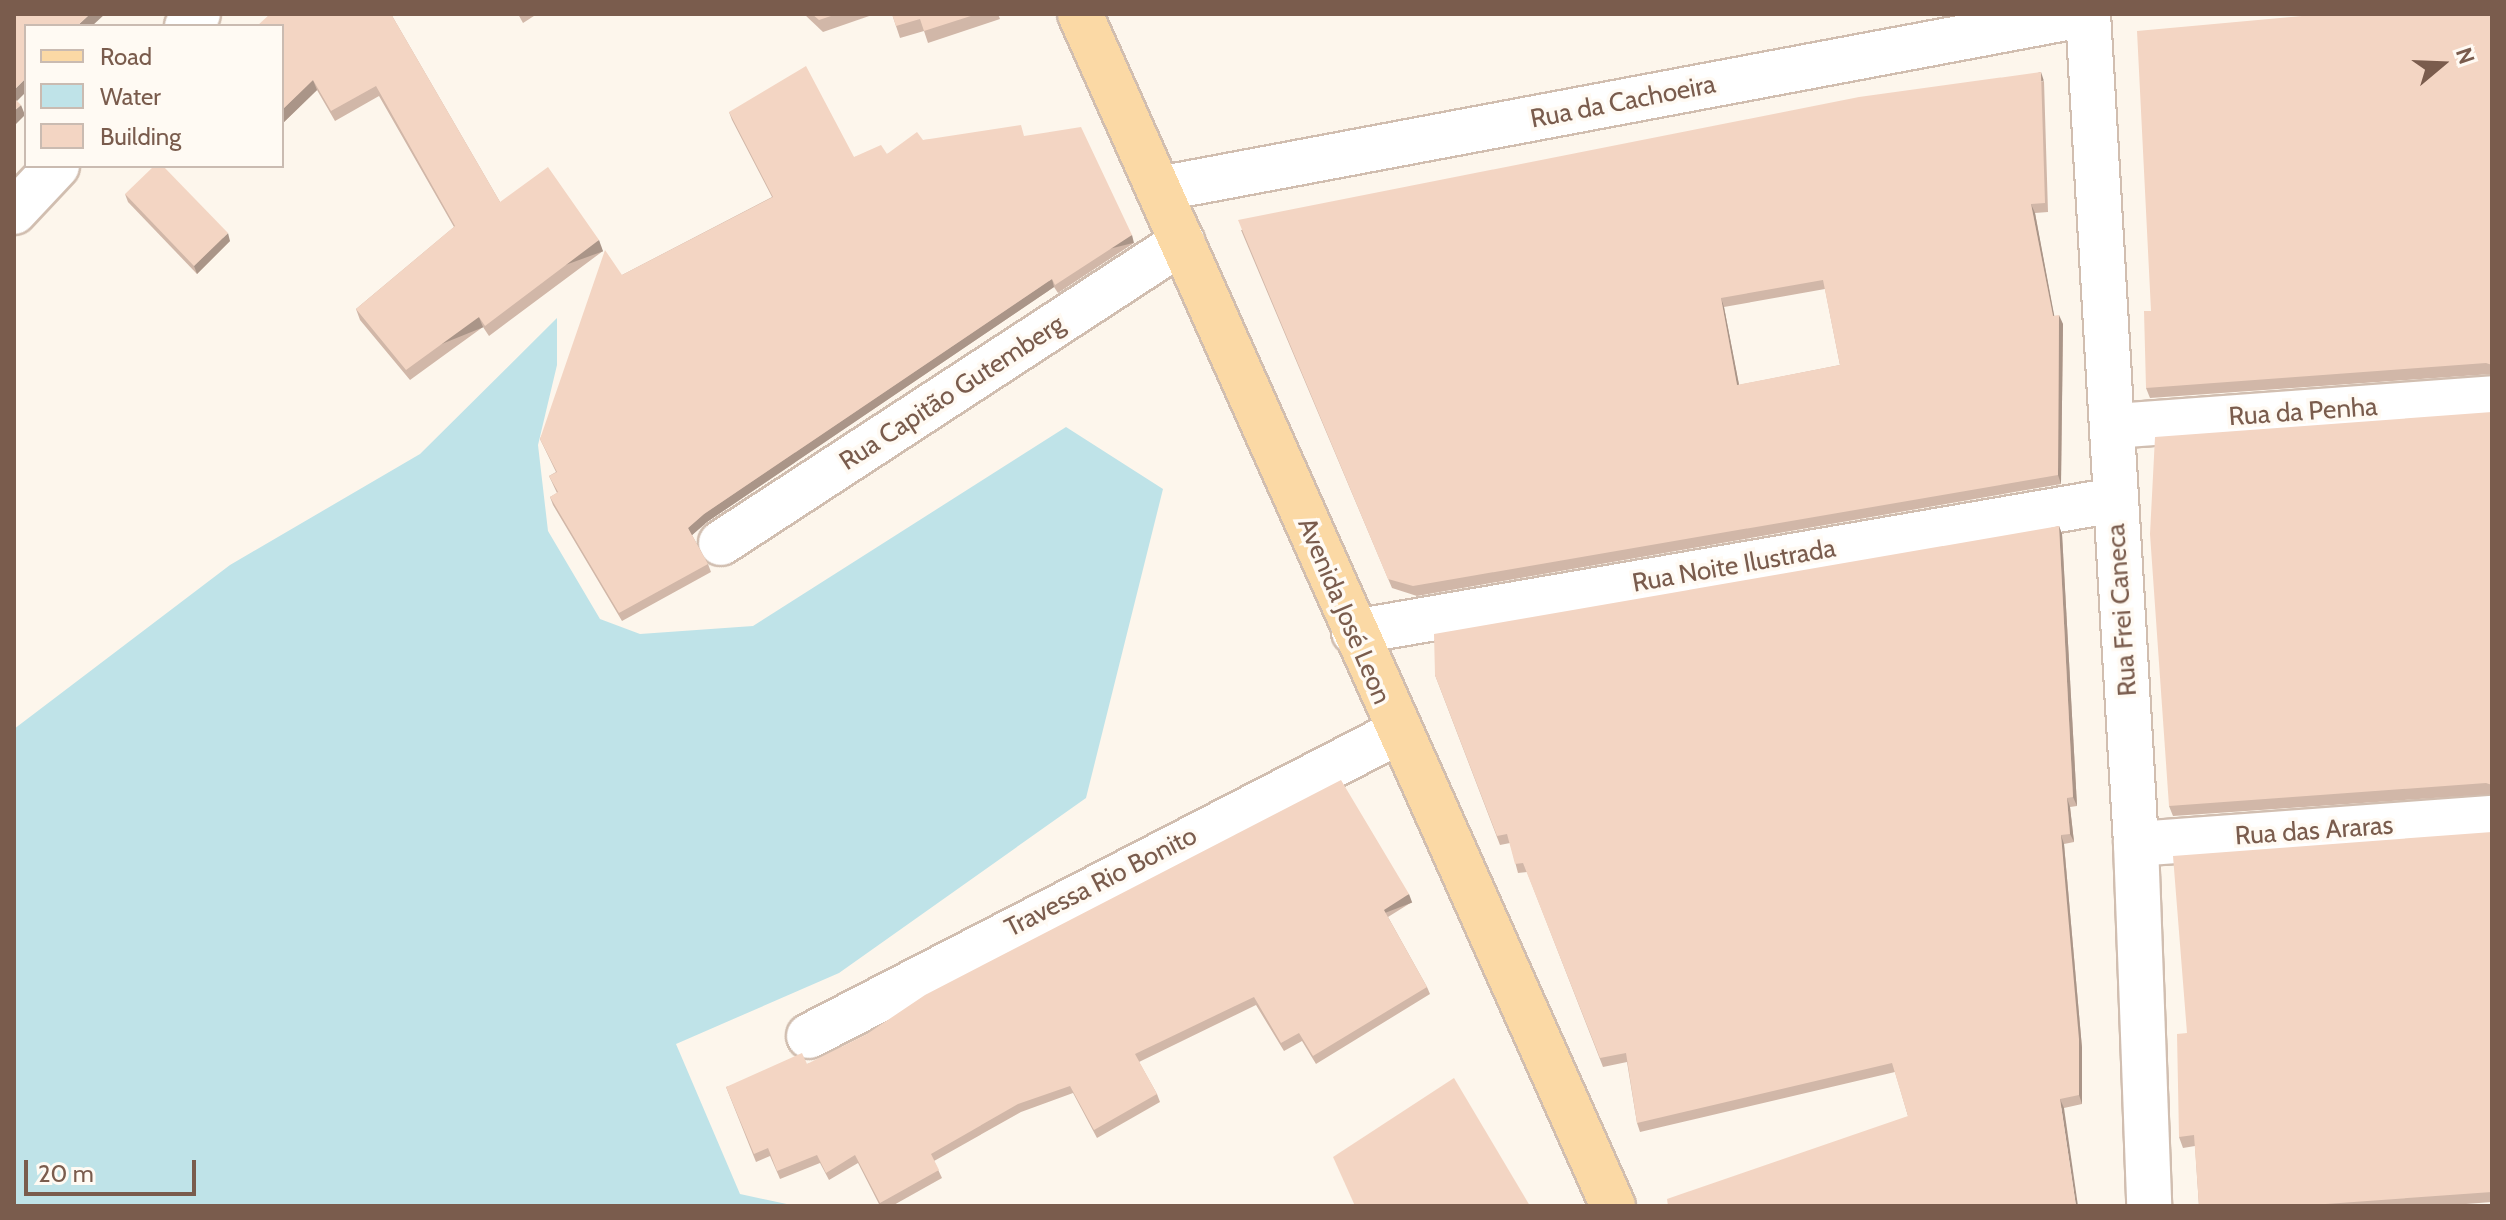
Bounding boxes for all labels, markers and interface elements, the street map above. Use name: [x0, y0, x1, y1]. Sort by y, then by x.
legend: [24, 24, 284, 168]
north arrow: [2402, 24, 2482, 104]
text: Road: [100, 42, 152, 71]
text: N: [2450, 44, 2480, 68]
street label: Rua da Cachoeira: [1528, 69, 1718, 135]
text: Water: [100, 82, 161, 111]
text: Building: [100, 122, 181, 151]
street label: Rua Capitão Gutemberg: [834, 309, 1070, 477]
street label: Rua da Penha: [2228, 391, 2378, 433]
street label: Avenida José Leon: [1291, 513, 1397, 709]
street label: Rua Frei Caneca: [2100, 523, 2144, 697]
street label: Rua Noite Ilustrada: [1630, 533, 1838, 599]
street label: Rua das Araras: [2234, 810, 2394, 852]
street label: Travessa Rio Bonito: [1000, 820, 1202, 944]
scale bar: [28, 1144, 200, 1194]
text: 20 m: [38, 1159, 94, 1188]

